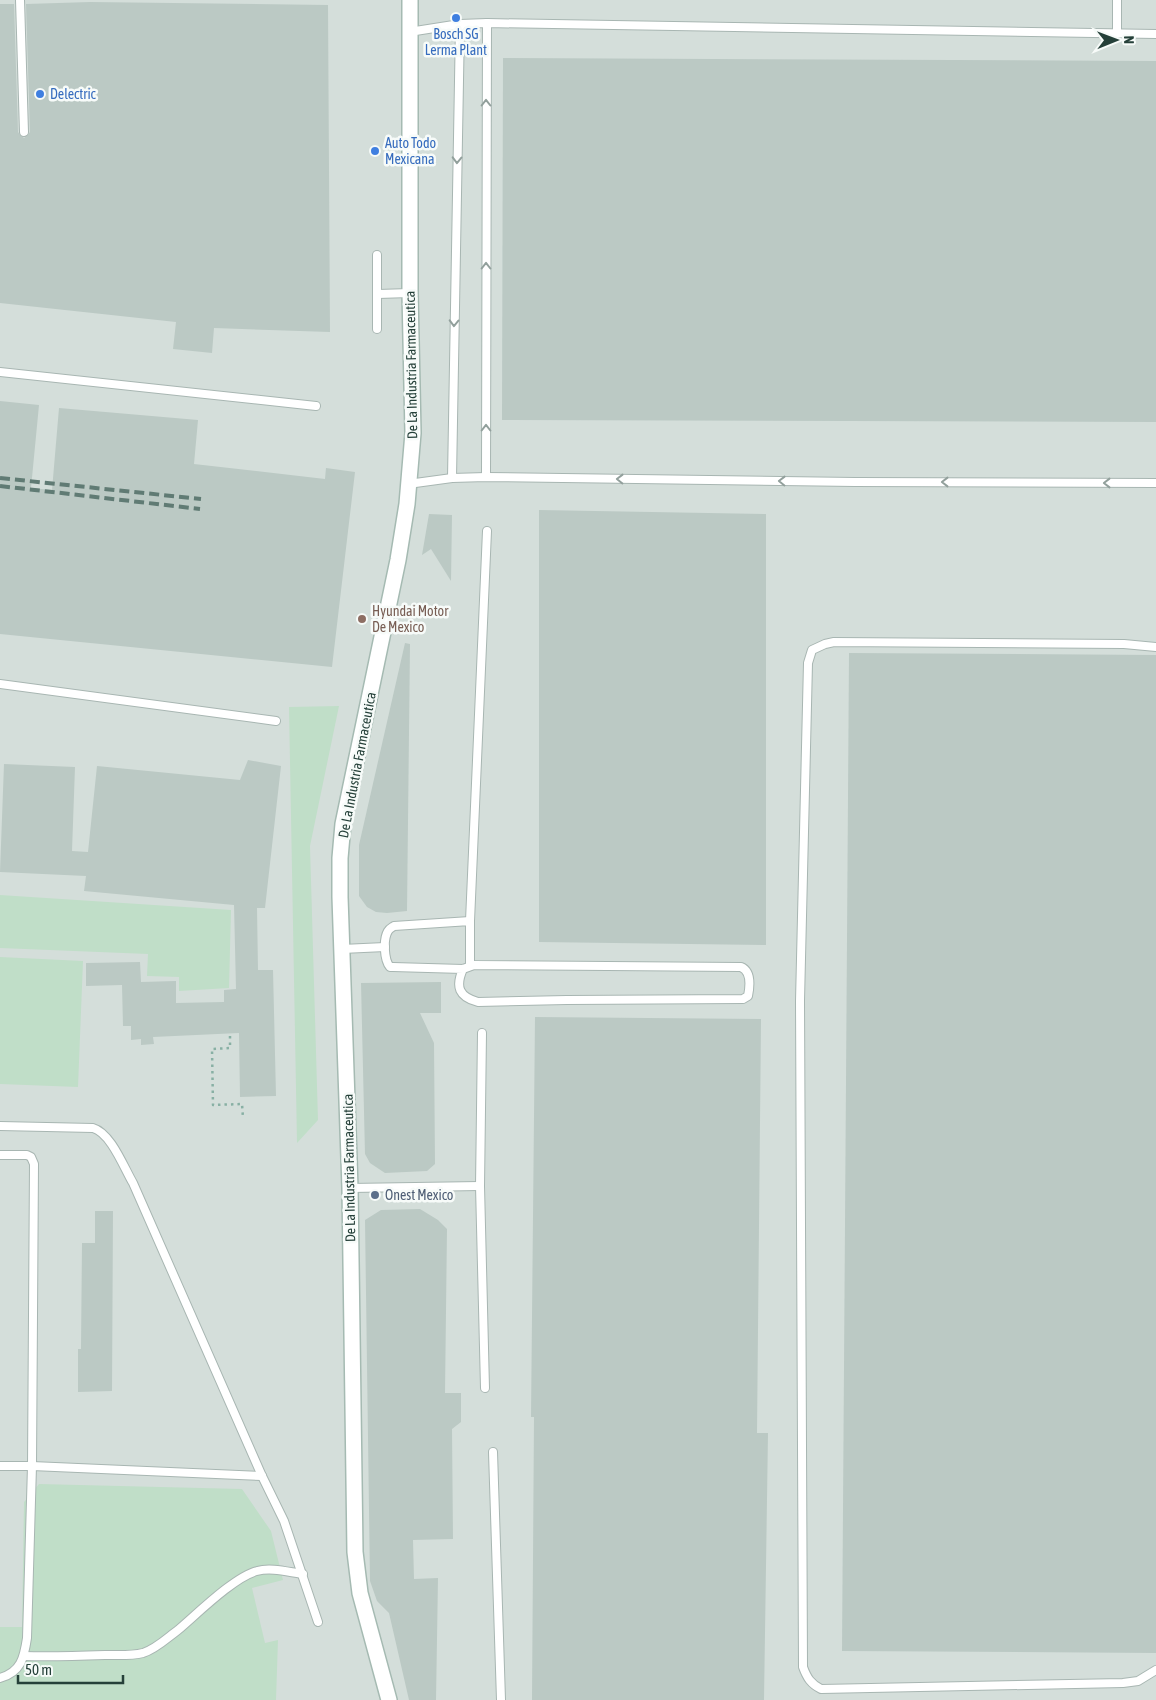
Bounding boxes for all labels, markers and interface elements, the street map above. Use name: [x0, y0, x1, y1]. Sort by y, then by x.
marker: Bosch SG Lerma Plant: [450, 12, 462, 24]
north arrow: [1091, 15, 1141, 65]
place label: Bosch SG Lerma Plant: [425, 26, 487, 58]
text: N: [1121, 36, 1137, 44]
place label: Delectric: [50, 86, 97, 102]
marker: Delectric: [34, 88, 46, 100]
one-way arrow: [481, 99, 491, 107]
place label: Auto Todo Mexicana: [385, 135, 436, 167]
marker: Auto Todo Mexicana: [369, 145, 381, 157]
one-way arrow: [452, 157, 463, 165]
one-way arrow: [481, 262, 491, 270]
street label: De La Industria Farmaceutica: [402, 291, 420, 439]
one-way arrow: [449, 319, 460, 327]
one-way arrow: [481, 424, 491, 432]
one-way arrow: [616, 474, 624, 484]
one-way arrow: [778, 476, 786, 486]
one-way arrow: [941, 477, 948, 487]
one-way arrow: [1103, 478, 1111, 488]
place label: Hyundai Motor De Mexico: [372, 603, 449, 635]
marker: Hyundai Motor De Mexico: [356, 613, 368, 625]
street label: De La Industria Farmaceutica: [335, 691, 379, 839]
street label: De La Industria Farmaceutica: [340, 1094, 358, 1242]
place label: Onest Mexico: [385, 1187, 453, 1203]
marker: Onest Mexico: [369, 1189, 381, 1201]
scale bar: [18, 1652, 122, 1684]
text: 50 m: [25, 1661, 52, 1678]

